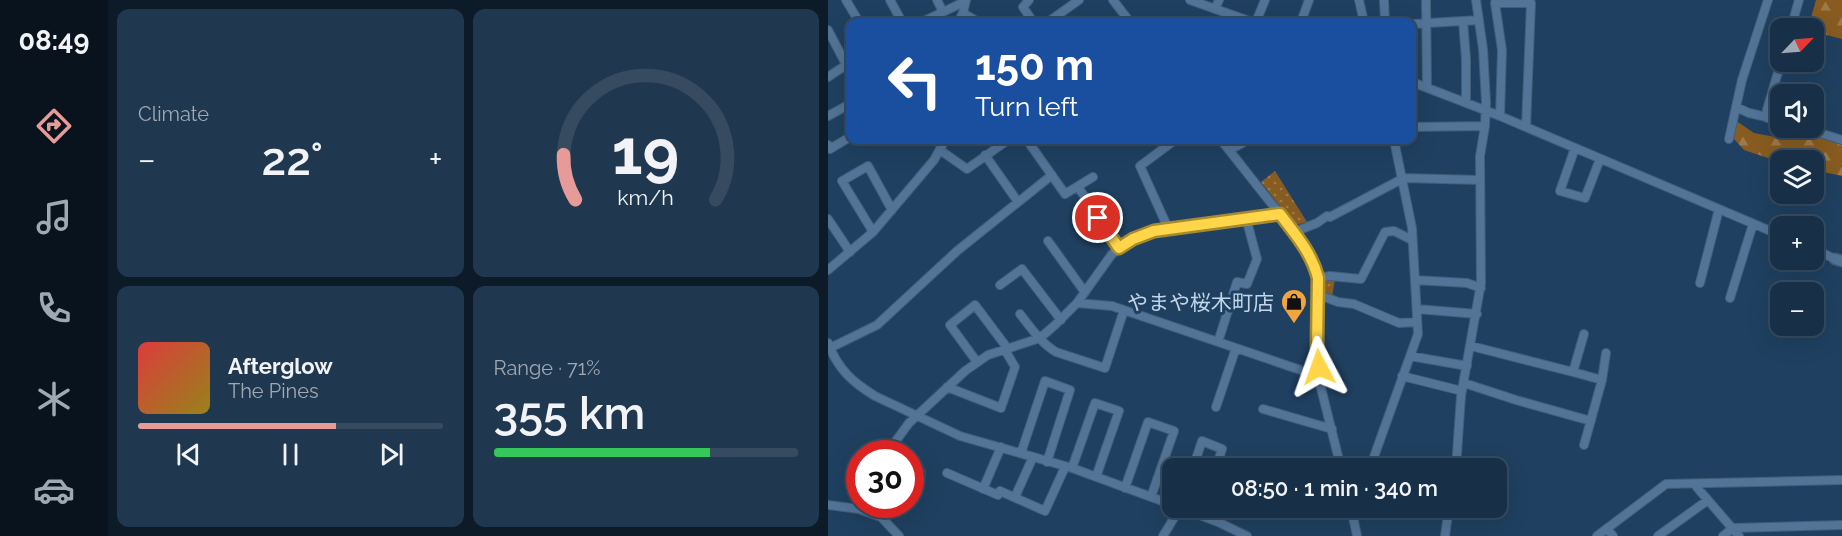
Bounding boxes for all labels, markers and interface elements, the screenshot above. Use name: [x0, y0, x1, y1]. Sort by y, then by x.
north arrow: [1770, 18, 1824, 72]
map controls: [1770, 18, 1824, 336]
text: 08:49: [19, 25, 89, 56]
text: 150 m: [975, 41, 1094, 90]
icon: left: [876, 42, 954, 120]
button: sound: [1770, 84, 1824, 138]
text: Turn left: [975, 91, 1078, 122]
text: Climate: [138, 102, 209, 126]
icon: directions: [33, 105, 75, 147]
text: 19: [612, 115, 680, 189]
text: 22°: [262, 133, 323, 186]
text: −: [138, 140, 156, 179]
text: +: [429, 140, 442, 179]
button: layers: [1770, 150, 1824, 204]
text: km/h: [617, 185, 674, 210]
pin: [1072, 192, 1123, 243]
icon: music: [33, 196, 75, 238]
icon: arrive: [1081, 201, 1114, 234]
button: +: [1770, 216, 1824, 270]
button: −: [1770, 282, 1824, 336]
icon: phone: [33, 287, 75, 329]
shop icon: やまや桜木町店: [1279, 287, 1309, 325]
place label: やまや桜木町店: [1127, 290, 1274, 315]
position arrow: [1287, 335, 1351, 399]
text: Afterglow: [228, 353, 333, 379]
text: Range · 71%: [494, 356, 601, 380]
icon: climate: [33, 378, 75, 420]
text: The Pines: [228, 379, 319, 403]
text: 355 km: [494, 387, 645, 440]
icon: previous: [172, 438, 205, 471]
icon: pause: [274, 438, 307, 471]
icon: next: [375, 438, 408, 471]
speed limit sign: 30: [846, 440, 924, 518]
icon: car: [33, 469, 75, 511]
text: 08:50 · 1 min · 340 m: [1231, 475, 1438, 501]

